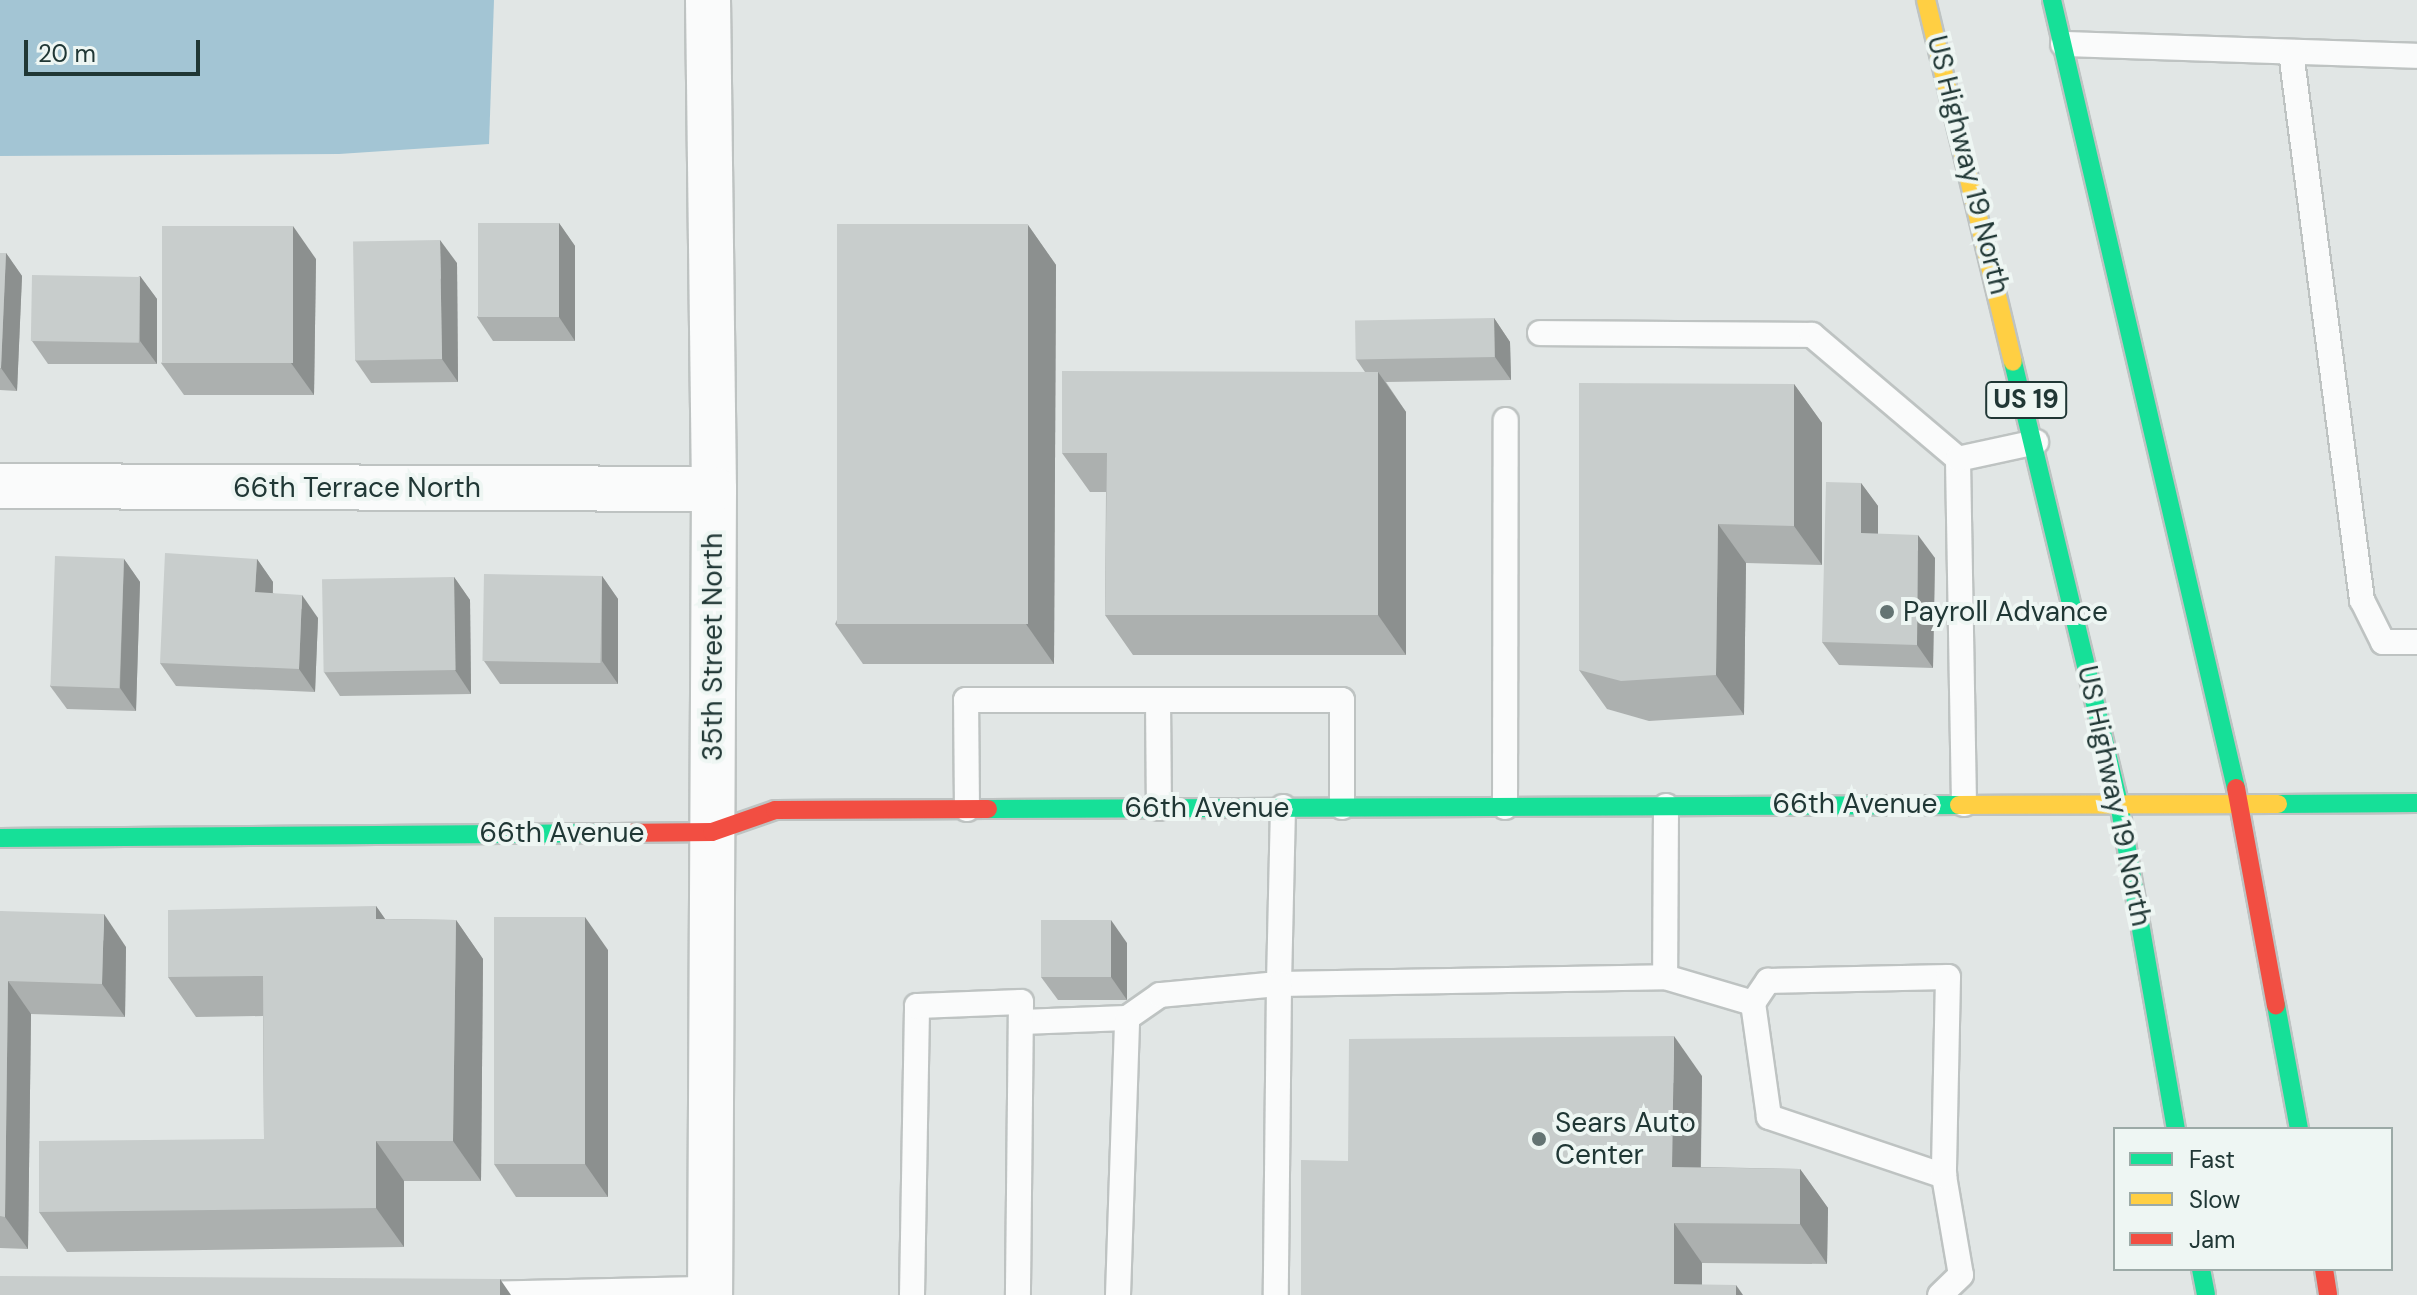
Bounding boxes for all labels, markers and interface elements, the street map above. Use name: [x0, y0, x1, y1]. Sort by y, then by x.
scale bar: [28, 24, 204, 74]
street label: US Highway 19 North: [1920, 32, 2016, 298]
text: 20 m: [38, 38, 96, 69]
road number: US 19: [1984, 378, 2068, 422]
street label: 66th Terrace North: [233, 471, 481, 505]
street label: 35th Street North: [696, 533, 730, 761]
place label: Payroll Advance: [1903, 595, 2108, 629]
marker: Payroll Advance: [1878, 603, 1896, 621]
street label: US Highway 19 North: [2070, 663, 2158, 929]
street label: 66th Avenue: [1773, 787, 1937, 821]
street label: 66th Avenue: [1125, 791, 1289, 825]
street label: 66th Avenue: [480, 816, 644, 850]
place label: Sears Auto Center: [1555, 1106, 1696, 1172]
legend: [2113, 1127, 2393, 1271]
marker: Sears Auto Center: [1530, 1130, 1548, 1148]
text: Fast: [2189, 1144, 2235, 1175]
text: Slow: [2189, 1184, 2240, 1215]
text: Jam: [2189, 1224, 2235, 1255]

